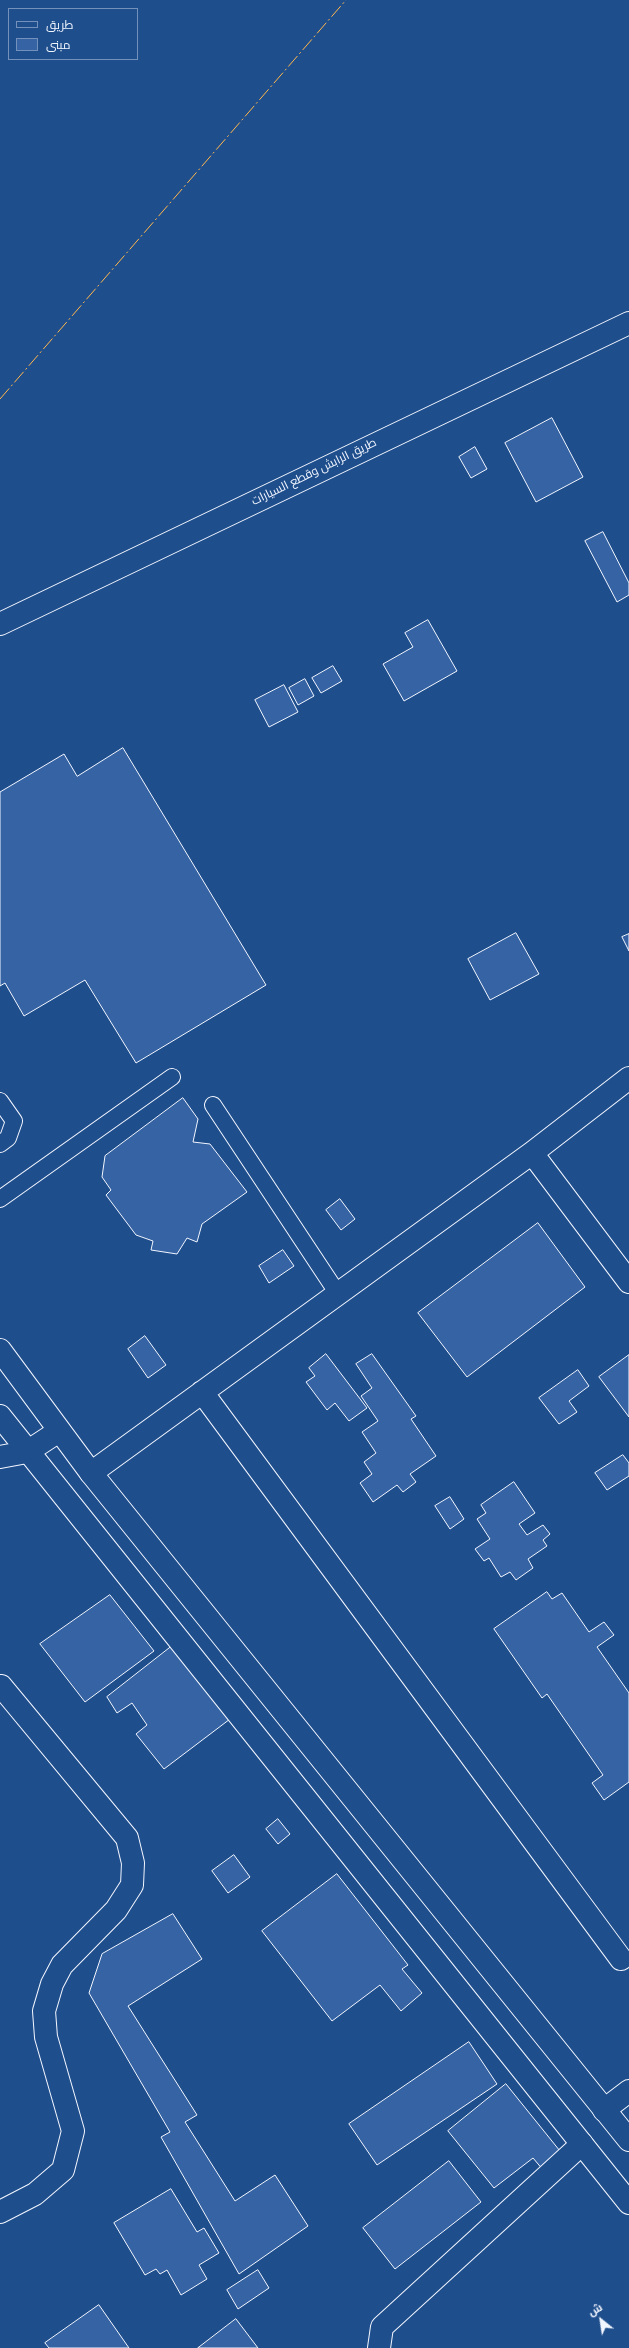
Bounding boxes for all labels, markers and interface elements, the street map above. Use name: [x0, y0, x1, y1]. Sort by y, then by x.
legend: [8, 8, 138, 60]
text: طريق: [46, 17, 73, 32]
text: مبنى: [46, 37, 71, 52]
street label: طريق الرابش وقطع السيارات: [249, 435, 379, 509]
north arrow: [581, 2300, 621, 2340]
text: ش: [585, 2300, 605, 2319]

